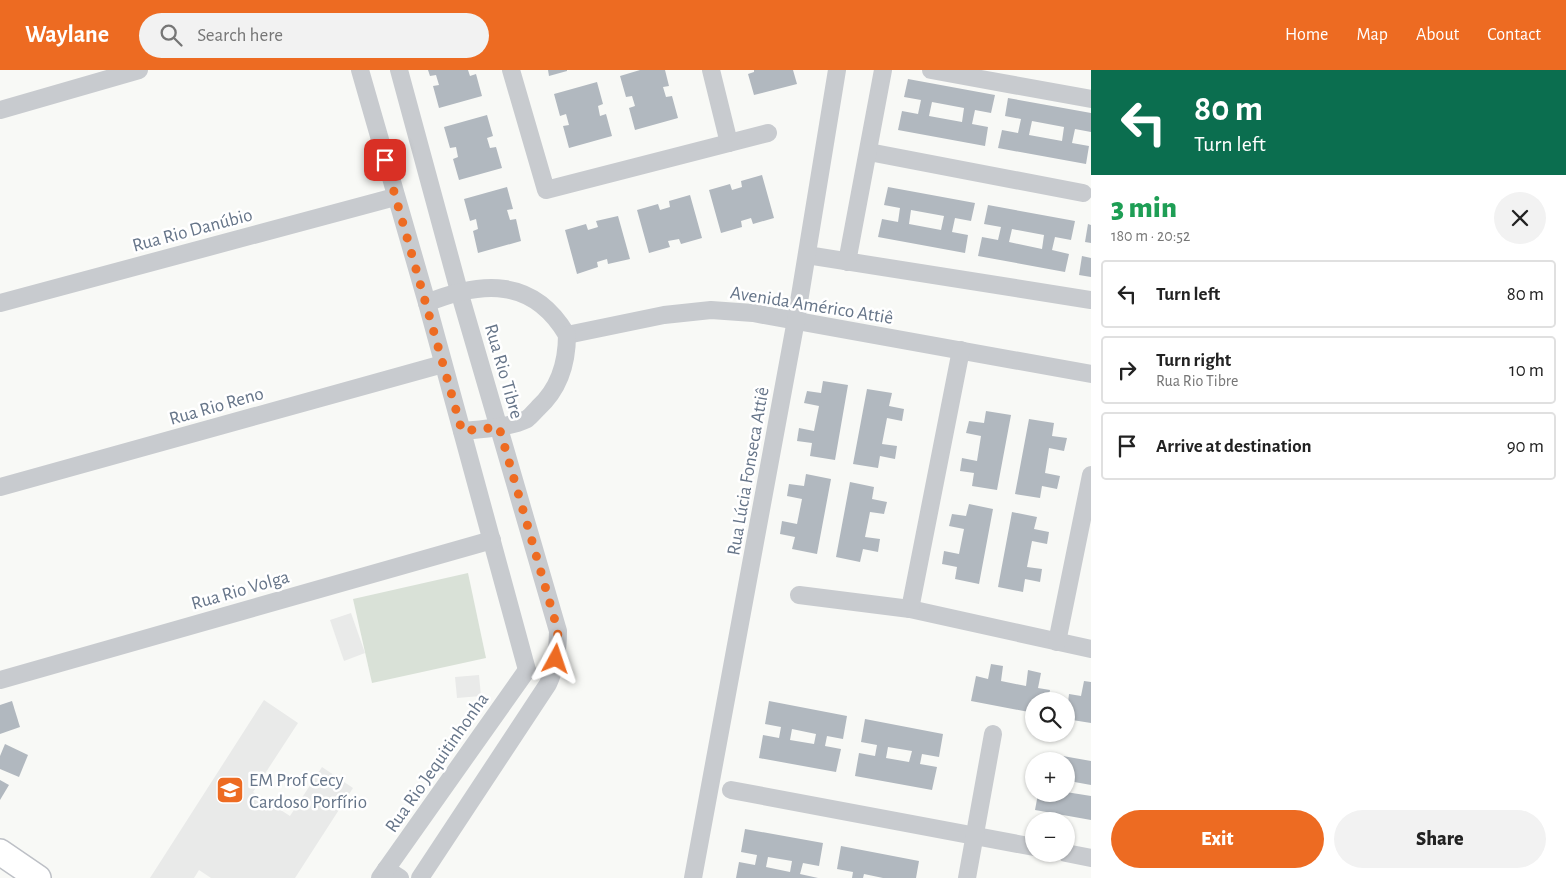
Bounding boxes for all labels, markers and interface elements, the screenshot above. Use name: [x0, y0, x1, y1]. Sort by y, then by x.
search box: [139, 13, 489, 58]
icon: search: [157, 21, 185, 49]
text: Waylane: [25, 23, 109, 47]
text: Search here: [197, 26, 283, 45]
text: Home: [1285, 26, 1328, 44]
text: Map: [1356, 26, 1388, 44]
text: About: [1416, 26, 1459, 44]
text: Contact: [1487, 26, 1541, 44]
icon: left: [1111, 90, 1176, 155]
text: 80 m: [1194, 92, 1263, 127]
text: Turn left: [1194, 133, 1266, 155]
pin: [364, 139, 406, 181]
icon: arrive: [371, 146, 399, 174]
button: close: [1494, 192, 1546, 244]
text: 3 min: [1111, 193, 1177, 223]
street label: Rua Rio Danúbio: [130, 205, 254, 256]
text: 180 m · 20:52: [1111, 228, 1190, 244]
icon: left: [1113, 280, 1141, 308]
street label: Avenida Américo Attiê: [729, 283, 895, 328]
text: Turn left: [1156, 285, 1220, 304]
text: 80 m: [1507, 285, 1544, 304]
street label: Rua Rio Tibre: [481, 322, 526, 421]
text: Turn right: [1156, 351, 1231, 370]
icon: right: [1113, 356, 1141, 384]
text: 10 m: [1509, 361, 1544, 380]
text: Rua Rio Tibre: [1156, 373, 1238, 389]
street label: Rua Rio Reno: [167, 384, 266, 429]
street label: Rua Lúcia Fonseca Attiê: [724, 386, 773, 557]
icon: arrive: [1113, 432, 1141, 460]
text: Arrive at destination: [1156, 437, 1312, 456]
text: 90 m: [1507, 437, 1544, 456]
street label: Rua Rio Volga: [189, 567, 292, 614]
position arrow: [529, 632, 581, 684]
street label: Rua Rio Jequitinhonha: [382, 689, 493, 836]
map controls: [1025, 692, 1075, 862]
button: search: [1025, 692, 1075, 742]
button: +: [1025, 752, 1075, 802]
place label: EM Prof Cecy Cardoso Porfírio: [249, 771, 367, 812]
school or university icon: EM Prof Cecy Cardoso Porfírio: [215, 775, 245, 805]
button: Exit: [1111, 810, 1324, 868]
button: Share: [1334, 810, 1546, 868]
button: −: [1025, 812, 1075, 862]

